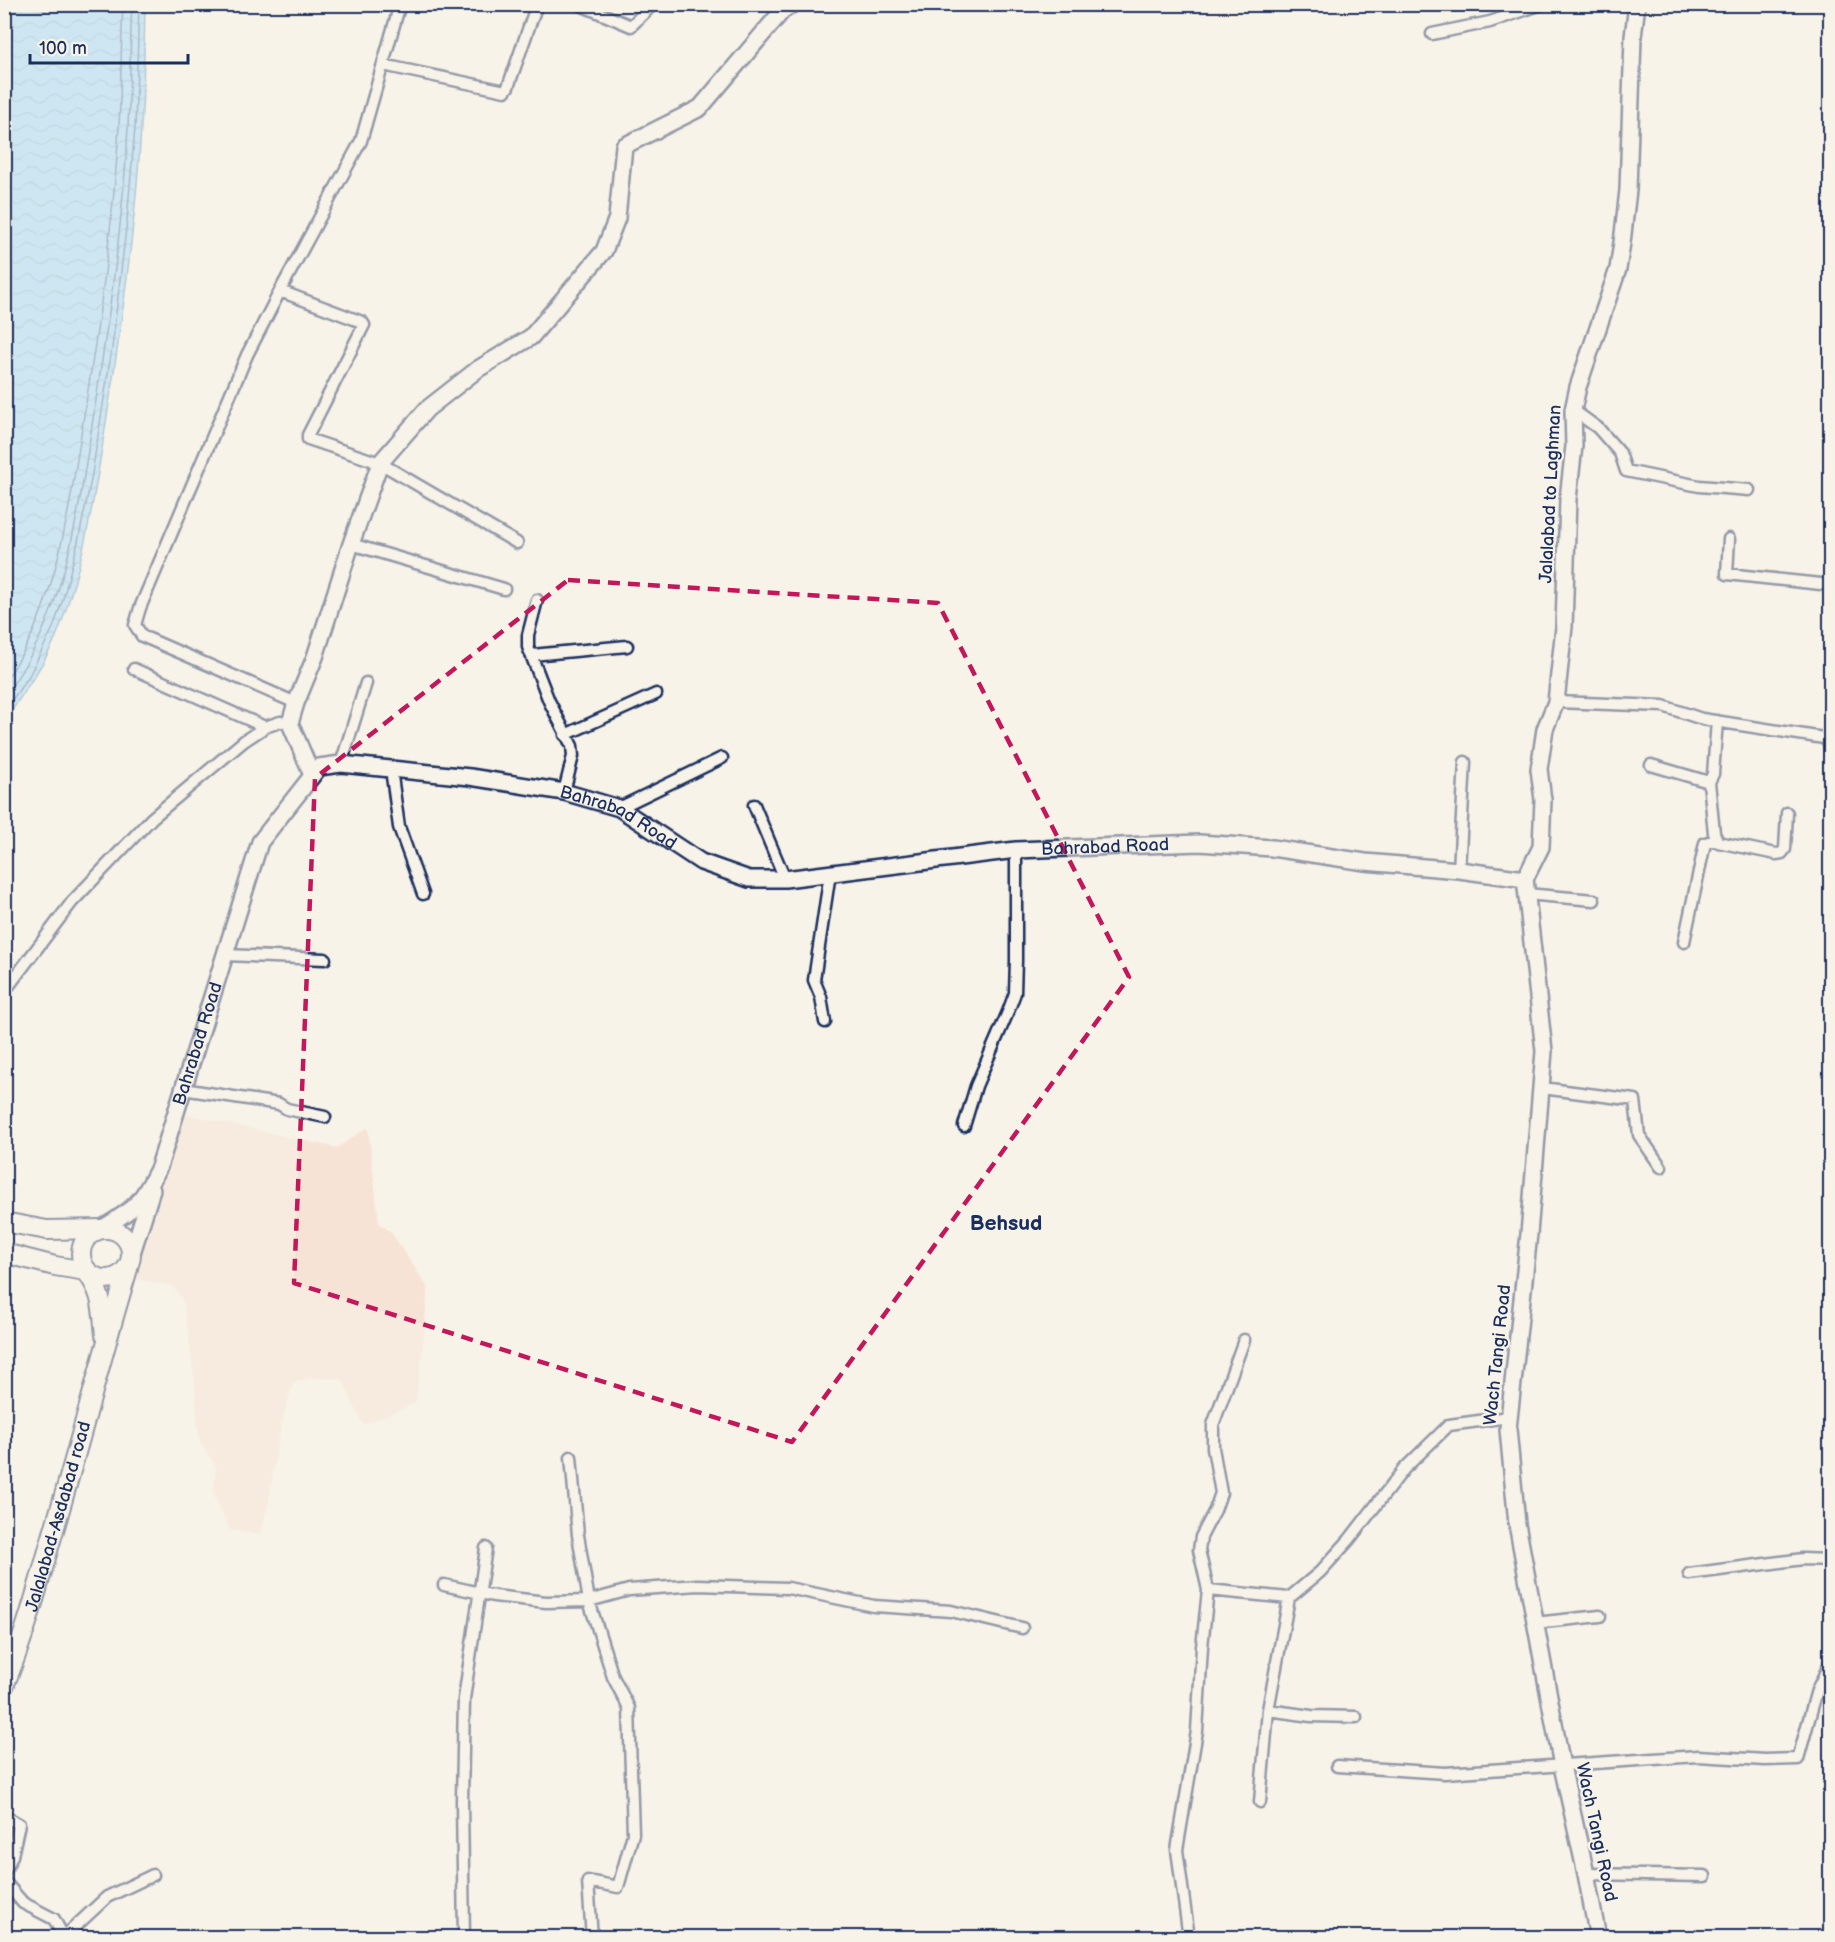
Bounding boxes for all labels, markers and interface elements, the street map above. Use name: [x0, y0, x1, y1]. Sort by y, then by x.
scale bar: [30, 27, 188, 65]
text: 100 m: [39, 38, 87, 59]
street label: Jalalabad to Laghman: [1535, 404, 1566, 584]
street label: Bahrabad Road: [557, 781, 680, 854]
street label: Bahrabad Road: [1041, 834, 1169, 860]
street label: Bahrabad Road: [169, 980, 227, 1108]
district label: Behsud: [970, 1211, 1042, 1236]
street label: Wach Tangi Road: [1480, 1283, 1515, 1427]
street label: Jalalabad-Asdabad road: [21, 1419, 95, 1614]
street label: Wach Tangi Road: [1572, 1761, 1622, 1904]

